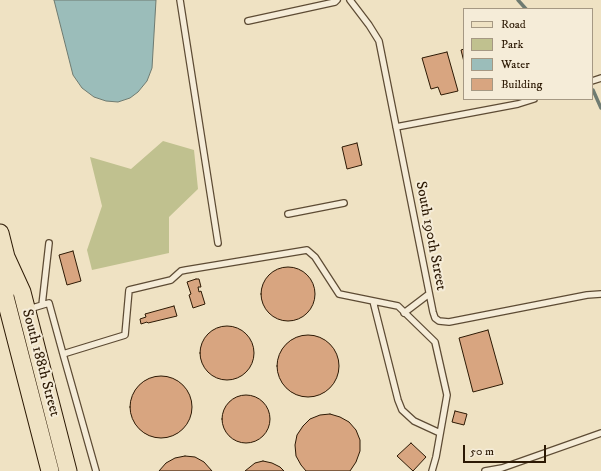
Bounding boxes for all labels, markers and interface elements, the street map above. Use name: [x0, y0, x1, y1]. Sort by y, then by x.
legend: [463, 8, 593, 100]
text: Road: [501, 17, 526, 32]
text: Park: [501, 37, 523, 52]
text: Water: [501, 57, 530, 72]
text: Building: [501, 77, 542, 92]
street label: South 190th Street: [411, 180, 449, 292]
street label: South 188th Street: [17, 307, 63, 419]
scale bar: [465, 437, 548, 463]
text: 50 m: [470, 444, 494, 459]

